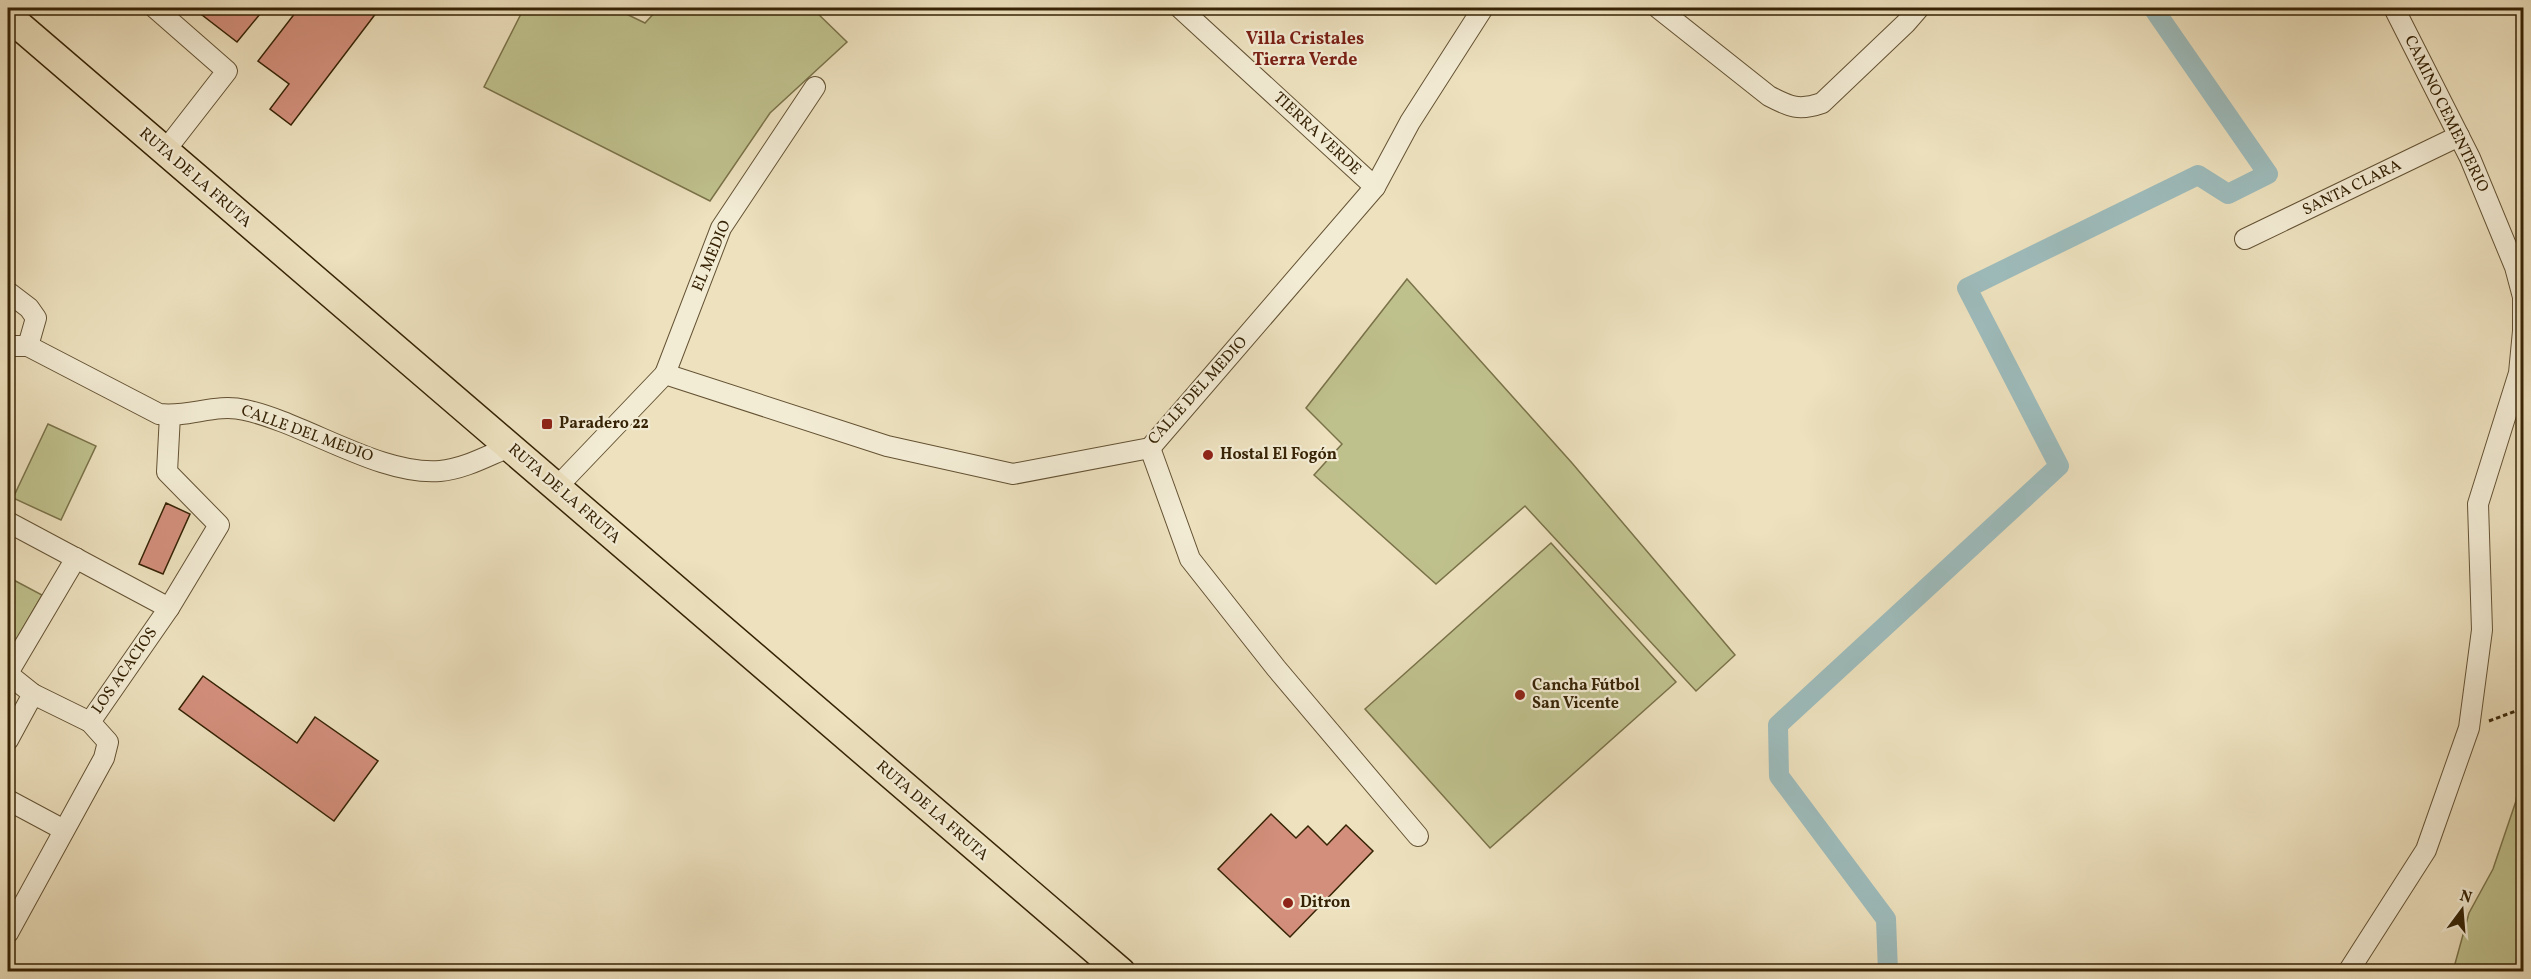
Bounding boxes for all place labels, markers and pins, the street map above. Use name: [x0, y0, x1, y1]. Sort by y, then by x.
place label: Paradero 22: [559, 413, 649, 435]
marker: Paradero 22: [540, 417, 554, 431]
place label: Hostal El Fogón: [1220, 444, 1338, 466]
marker: Hostal El Fogón: [1201, 448, 1215, 462]
place label: Cancha Fútbol San Vicente: [1532, 675, 1640, 715]
marker: Cancha Fútbol San Vicente: [1513, 688, 1527, 702]
place label: Ditron: [1300, 892, 1351, 914]
marker: Ditron: [1281, 896, 1295, 910]

